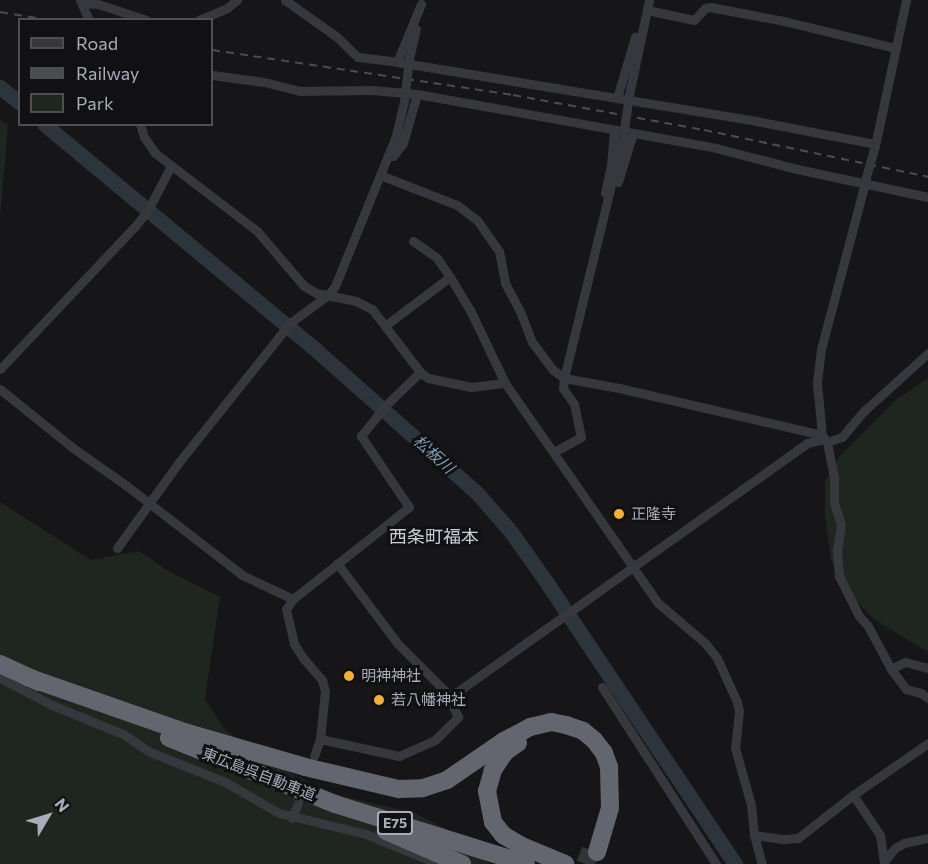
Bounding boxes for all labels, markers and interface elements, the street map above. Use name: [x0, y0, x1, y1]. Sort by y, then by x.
legend: [18, 18, 213, 126]
text: Road: [76, 32, 118, 54]
text: Railway: [76, 62, 139, 84]
text: Park: [76, 92, 114, 114]
water label: 松板川: [410, 431, 458, 477]
place label: 正隆寺: [631, 505, 676, 523]
marker: 正隆寺: [612, 507, 626, 521]
district label: 西条町福本: [389, 525, 479, 547]
place label: 明神神社: [361, 667, 421, 685]
marker: 明神神社: [342, 669, 356, 683]
place label: 若八幡神社: [391, 691, 466, 709]
marker: 若八幡神社: [372, 693, 386, 707]
street label: 東広島呉自動車道: [200, 744, 318, 804]
north arrow: [18, 786, 78, 846]
text: N: [51, 794, 74, 815]
road number: E75: [376, 812, 414, 834]

